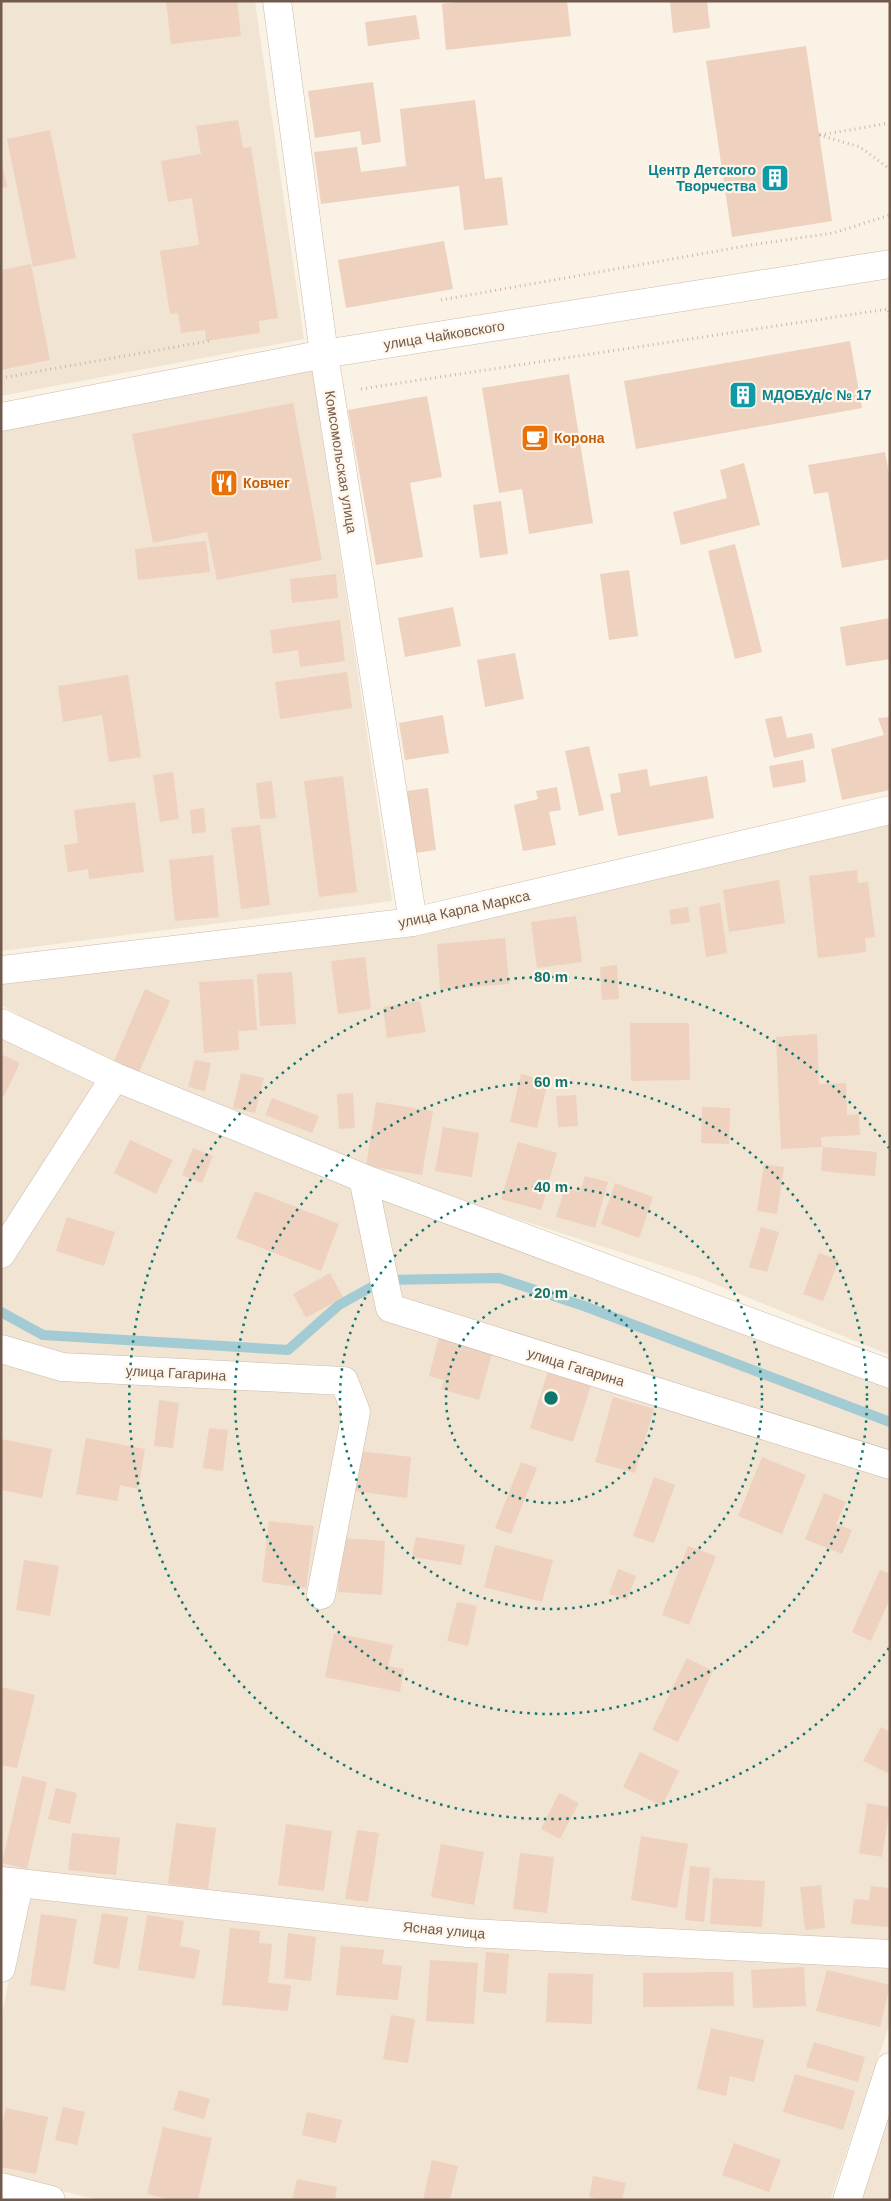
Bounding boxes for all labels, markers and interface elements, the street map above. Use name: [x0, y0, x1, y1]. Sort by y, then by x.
place label: Центр Детского Творчества: [648, 162, 756, 194]
building icon: Центр Детского Творчества: [760, 163, 790, 193]
street label: улица Чайковского: [382, 317, 506, 352]
building icon: МДОБУд/с № 17: [728, 380, 758, 410]
place label: МДОБУд/с № 17: [762, 387, 872, 403]
street label: Комсомольская улица: [322, 390, 360, 535]
cafe icon: Корона: [520, 423, 550, 453]
place label: Корона: [554, 430, 605, 446]
restaurant icon: Ковчег: [209, 468, 239, 498]
place label: Ковчег: [243, 475, 290, 491]
street label: улица Карла Маркса: [397, 887, 531, 931]
text: 80 m: [534, 968, 568, 985]
text: 60 m: [534, 1073, 568, 1090]
text: 40 m: [534, 1178, 568, 1195]
text: 20 m: [534, 1284, 568, 1301]
street label: улица Гагарина: [526, 1345, 627, 1389]
street label: улица Гагарина: [125, 1362, 227, 1384]
centre of rings: [542, 1389, 560, 1407]
street label: Ясная улица: [402, 1918, 486, 1942]

